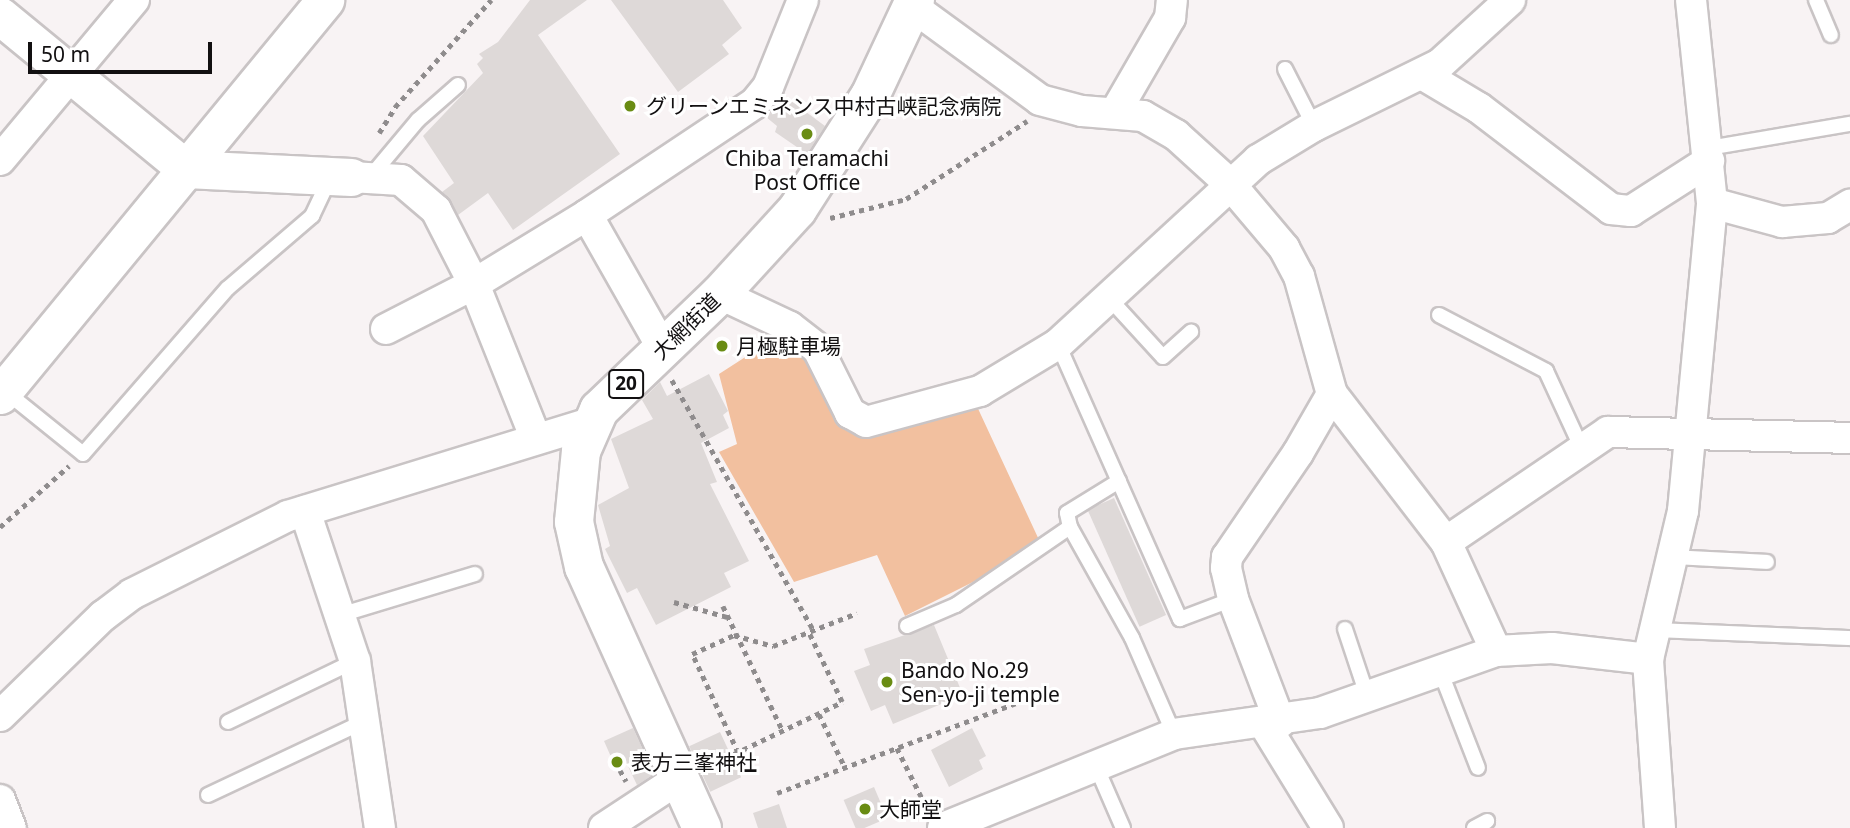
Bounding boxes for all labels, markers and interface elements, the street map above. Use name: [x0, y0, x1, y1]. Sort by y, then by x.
scale bar: [32, 28, 215, 72]
text: 50 m: [41, 40, 90, 68]
place label: グリーンエミネンス中村古峡記念病院: [646, 93, 1003, 119]
marker: グリーンエミネンス中村古峡記念病院: [620, 96, 640, 116]
marker: Chiba Teramachi Post Office: [799, 126, 815, 142]
place label: Chiba Teramachi Post Office: [725, 145, 889, 195]
street label: 大網街道: [647, 288, 725, 364]
place label: 月極駐車場: [736, 333, 841, 359]
marker: 月極駐車場: [714, 338, 730, 354]
road number: 20: [607, 368, 645, 400]
place label: Bando No.29 Sen-yo-ji temple: [901, 657, 1060, 707]
marker: Bando No.29 Sen-yo-ji temple: [879, 674, 895, 690]
place label: 表方三峯神社: [631, 749, 757, 775]
marker: 表方三峯神社: [609, 754, 625, 770]
place label: 大師堂: [879, 796, 942, 822]
marker: 大師堂: [857, 801, 873, 817]

